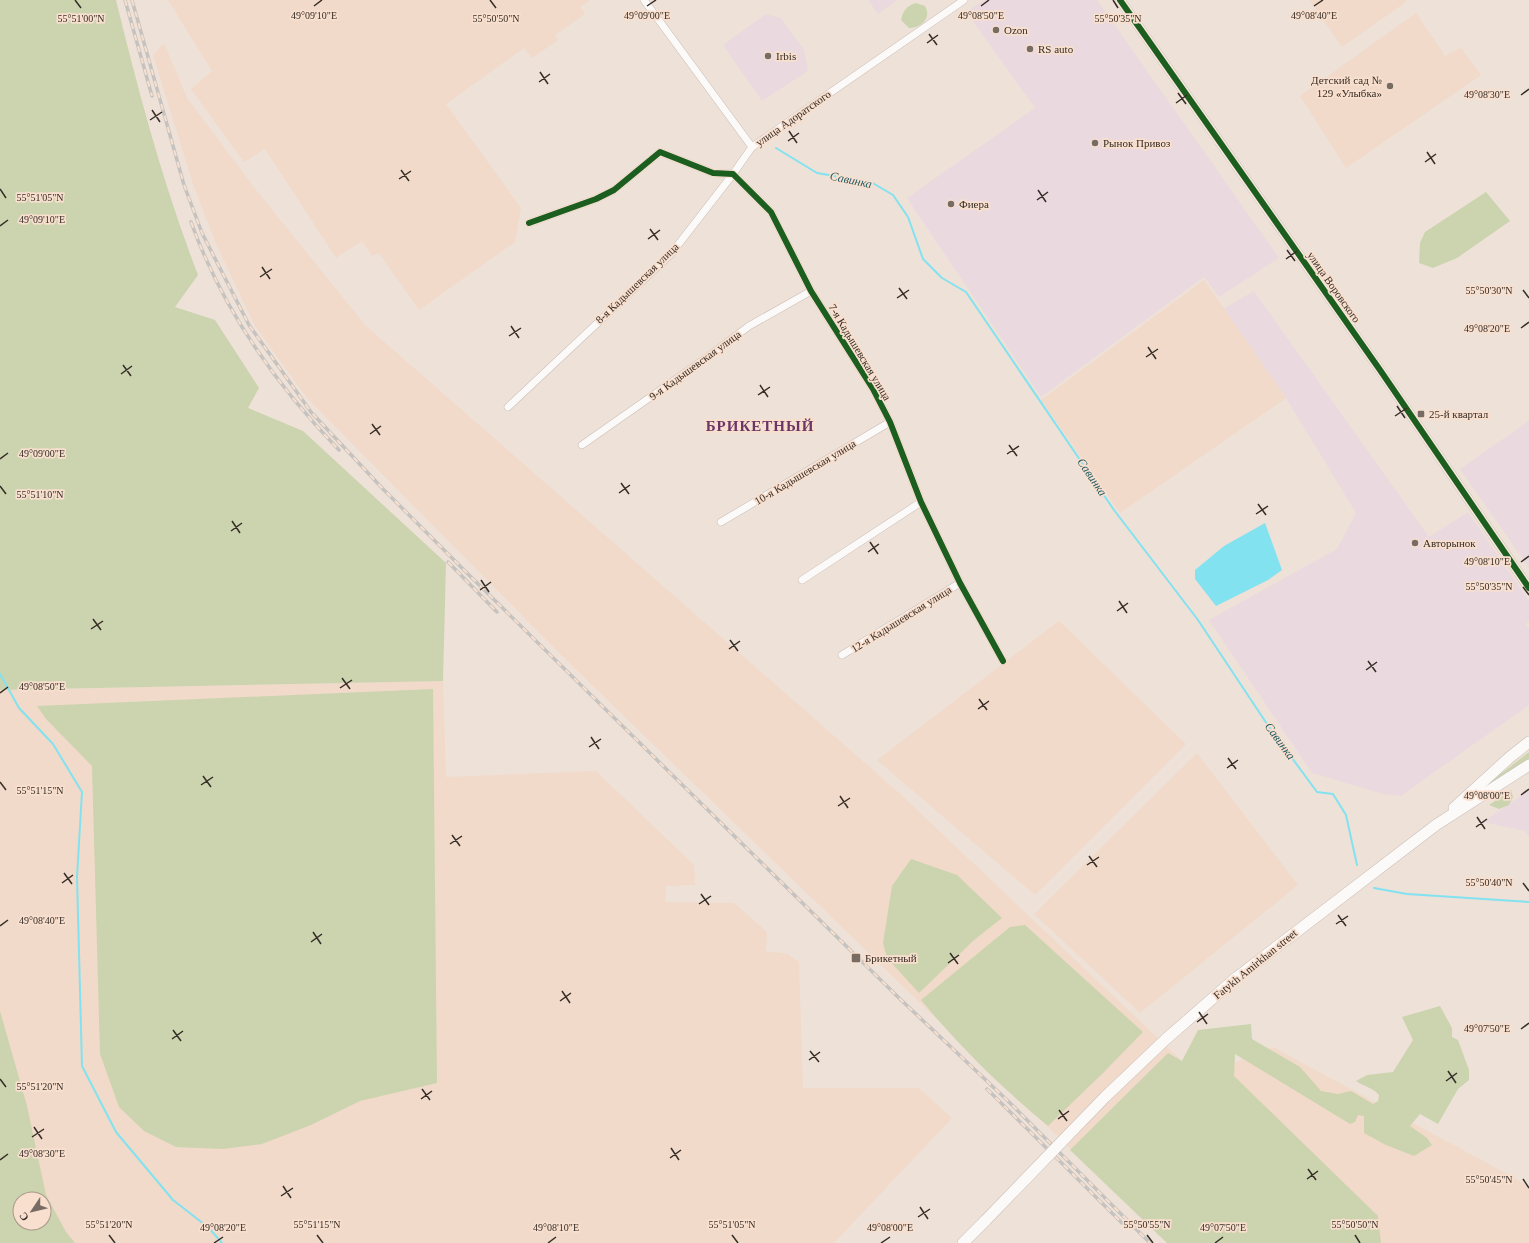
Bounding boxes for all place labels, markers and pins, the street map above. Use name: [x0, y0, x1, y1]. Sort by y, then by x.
place label: Ozon: [1004, 24, 1028, 36]
marker: Ozon: [991, 25, 1001, 35]
place label: RS auto: [1038, 43, 1074, 55]
marker: RS auto: [1025, 44, 1035, 54]
place label: Irbis: [776, 50, 796, 62]
marker: Irbis: [763, 51, 773, 61]
place label: Детский сад № 129 «Улыбка»: [1311, 74, 1383, 99]
marker: Детский сад № 129 «Улыбка»: [1385, 81, 1395, 91]
place label: Рынок Привоз: [1103, 137, 1170, 149]
marker: Рынок Привоз: [1090, 138, 1100, 148]
place label: Фиера: [959, 198, 989, 210]
marker: Фиера: [946, 199, 956, 209]
place label: 25-й квартал: [1429, 408, 1489, 420]
marker: 25-й квартал: [1416, 409, 1426, 419]
place label: Авторынок: [1423, 537, 1476, 549]
marker: Авторынок: [1410, 538, 1420, 548]
marker: Брикетный: [850, 952, 862, 964]
place label: Брикетный: [865, 952, 917, 964]

